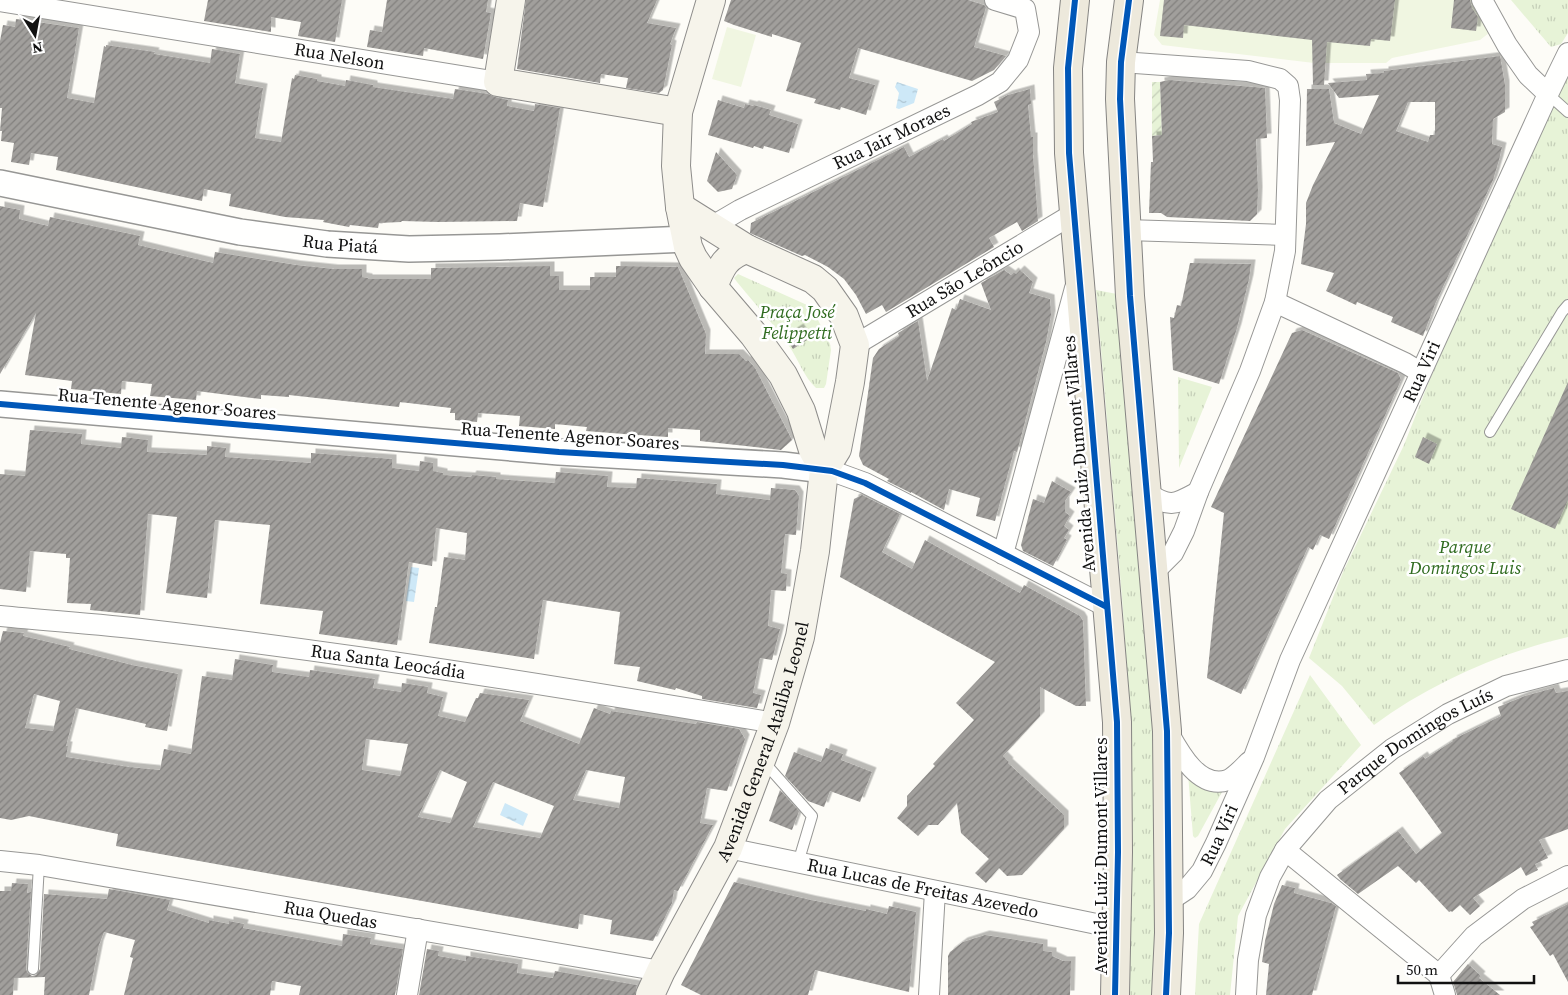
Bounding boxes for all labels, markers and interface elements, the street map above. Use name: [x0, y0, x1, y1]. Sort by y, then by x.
north arrow: [10, 10, 60, 60]
street label: Rua Nelson: [292, 36, 387, 75]
text: N: [31, 37, 44, 59]
street label: Rua Jair Moraes: [829, 97, 954, 175]
street label: Rua Piatá: [301, 228, 380, 259]
street label: Rua São Leôncio: [901, 234, 1028, 324]
park label: Praça José Felippetti: [758, 299, 836, 345]
street label: Avenida Luiz Dumont Villares: [1056, 334, 1101, 574]
street label: Rua Viri: [1396, 337, 1446, 406]
street label: Rua Tenente Agenor Soares: [57, 381, 278, 426]
street label: Rua Tenente Agenor Soares: [460, 415, 681, 456]
park label: Parque Domingos Luis: [1408, 534, 1522, 580]
street label: Avenida General Ataliba Leonel: [710, 619, 815, 866]
street label: Rua Santa Leocádia: [309, 638, 468, 685]
street label: Parque Domingos Luís: [1332, 681, 1497, 800]
street label: Avenida Luiz Dumont Villares: [1088, 737, 1113, 975]
street label: Rua Viri: [1194, 800, 1244, 870]
street label: Rua Lucas de Freitas Azevedo: [805, 852, 1041, 924]
street label: Rua Quedas: [282, 894, 380, 935]
scale bar: [1398, 952, 1534, 984]
text: 50 m: [1406, 959, 1438, 980]

